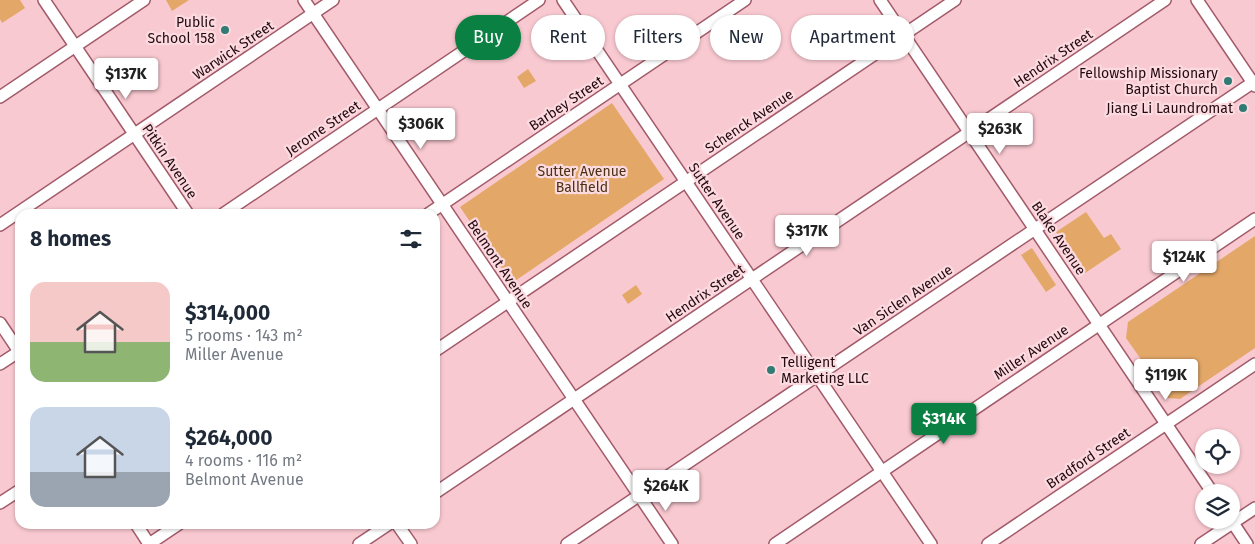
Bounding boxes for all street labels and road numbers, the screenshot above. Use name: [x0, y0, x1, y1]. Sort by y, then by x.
street label: Warwick Street: [190, 17, 278, 84]
street label: Hendrix Street: [1011, 25, 1097, 91]
street label: Barbey Street: [526, 72, 607, 135]
street label: Schenck Avenue: [702, 86, 796, 157]
street label: Jerome Street: [283, 97, 365, 160]
street label: Pitkin Avenue: [138, 121, 201, 202]
street label: Sutter Avenue: [685, 160, 748, 243]
street label: Blake Avenue: [1028, 198, 1089, 278]
street label: Belmont Avenue: [463, 216, 536, 312]
street label: Hendrix Street: [663, 260, 749, 326]
street label: Van Siclen Avenue: [851, 261, 956, 340]
street label: Miller Avenue: [991, 321, 1072, 384]
street label: Bradford Street: [1043, 424, 1134, 493]

